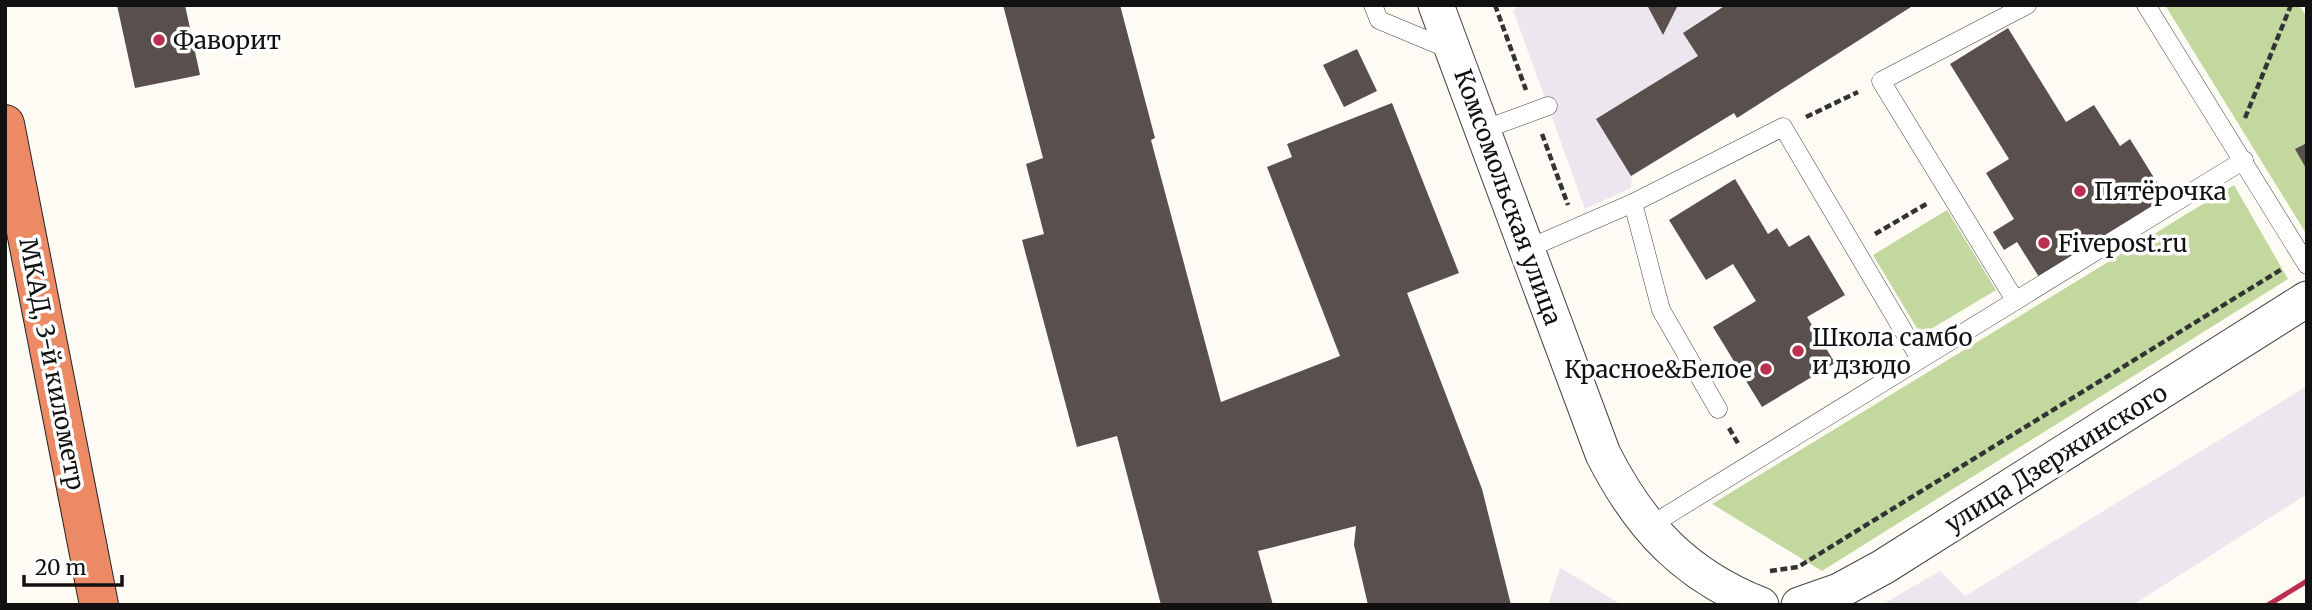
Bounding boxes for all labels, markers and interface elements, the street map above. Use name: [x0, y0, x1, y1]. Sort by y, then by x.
place label: Фаворит: [173, 25, 281, 56]
marker: Фаворит: [151, 32, 167, 48]
street label: Комсомольская улица: [1447, 65, 1569, 329]
place label: Пятёрочка: [2094, 176, 2227, 207]
marker: Пятёрочка: [2072, 183, 2088, 199]
place label: Fivepost.ru: [2058, 228, 2188, 259]
street label: МКАД, 3-й километр: [12, 235, 92, 493]
marker: Fivepost.ru: [2036, 235, 2052, 251]
place label: Школа самбо и дзюдо: [1812, 322, 1973, 381]
marker: Школа самбо и дзюдо: [1790, 343, 1806, 359]
place label: Красное&Белое: [1564, 354, 1752, 385]
marker: Красное&Белое: [1758, 361, 1774, 377]
street label: улица Дзержинского: [1939, 377, 2173, 539]
scale bar: [24, 544, 122, 588]
text: 20 m: [35, 554, 87, 581]

